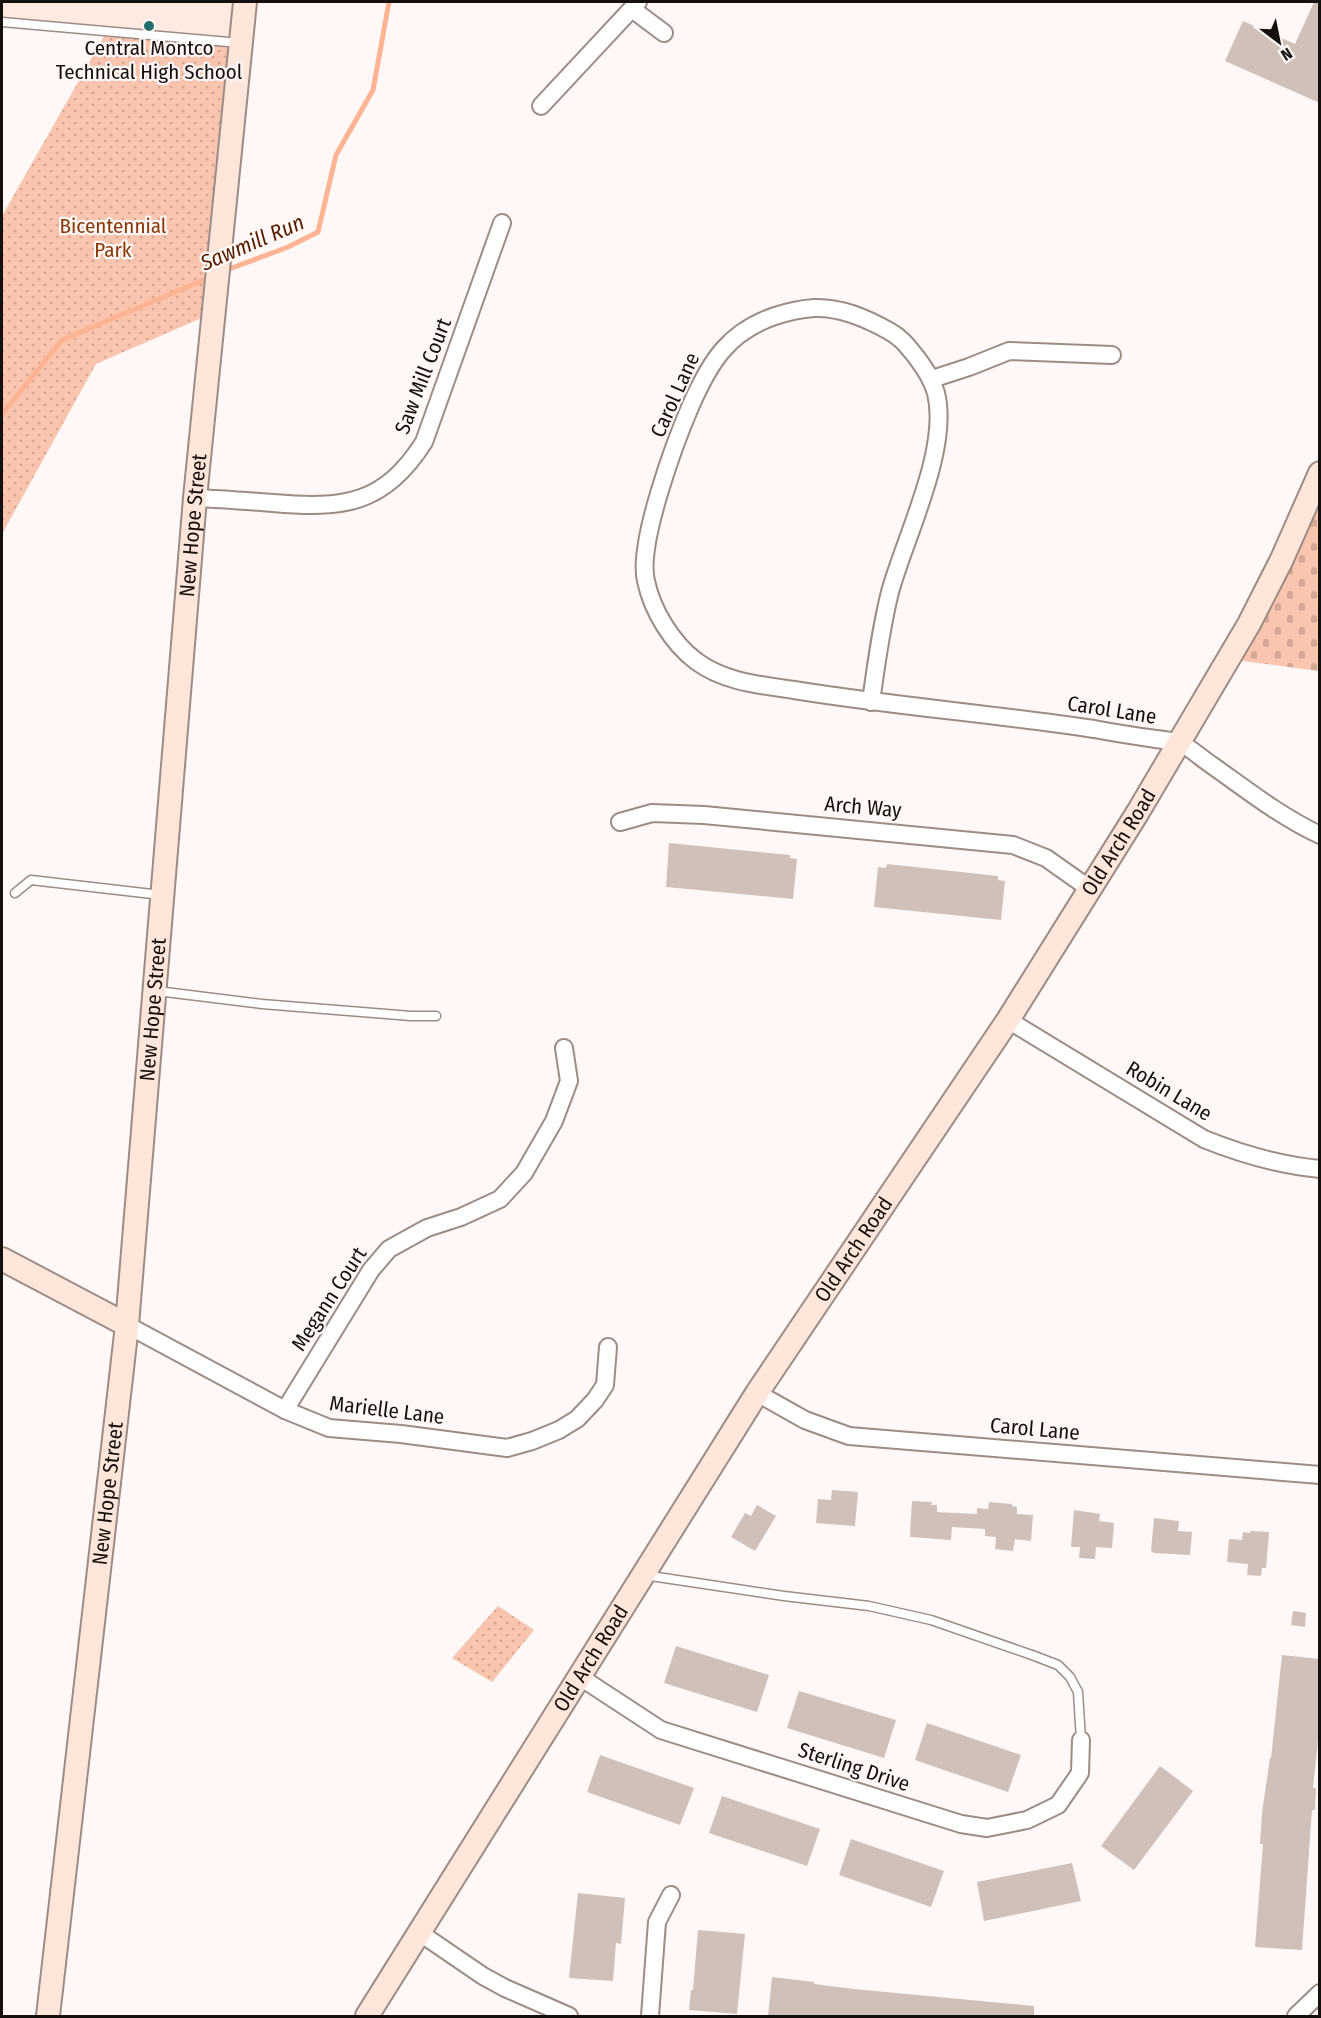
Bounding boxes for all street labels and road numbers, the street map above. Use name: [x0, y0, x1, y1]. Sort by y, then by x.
street label: Saw Mill Court: [389, 314, 457, 438]
street label: Carol Lane: [645, 349, 705, 441]
street label: New Hope Street: [174, 452, 212, 598]
street label: Carol Lane: [1066, 690, 1158, 730]
street label: Old Arch Road: [1076, 784, 1162, 901]
street label: Arch Way: [823, 791, 903, 823]
street label: New Hope Street: [134, 937, 172, 1082]
street label: Robin Lane: [1121, 1055, 1217, 1127]
street label: Old Arch Road: [809, 1192, 898, 1307]
street label: Megann Court: [286, 1242, 372, 1356]
street label: Marielle Lane: [328, 1390, 446, 1430]
street label: Carol Lane: [989, 1412, 1081, 1446]
street label: New Hope Street: [87, 1420, 129, 1566]
street label: Old Arch Road: [548, 1600, 634, 1717]
street label: Sterling Drive: [795, 1737, 913, 1797]

